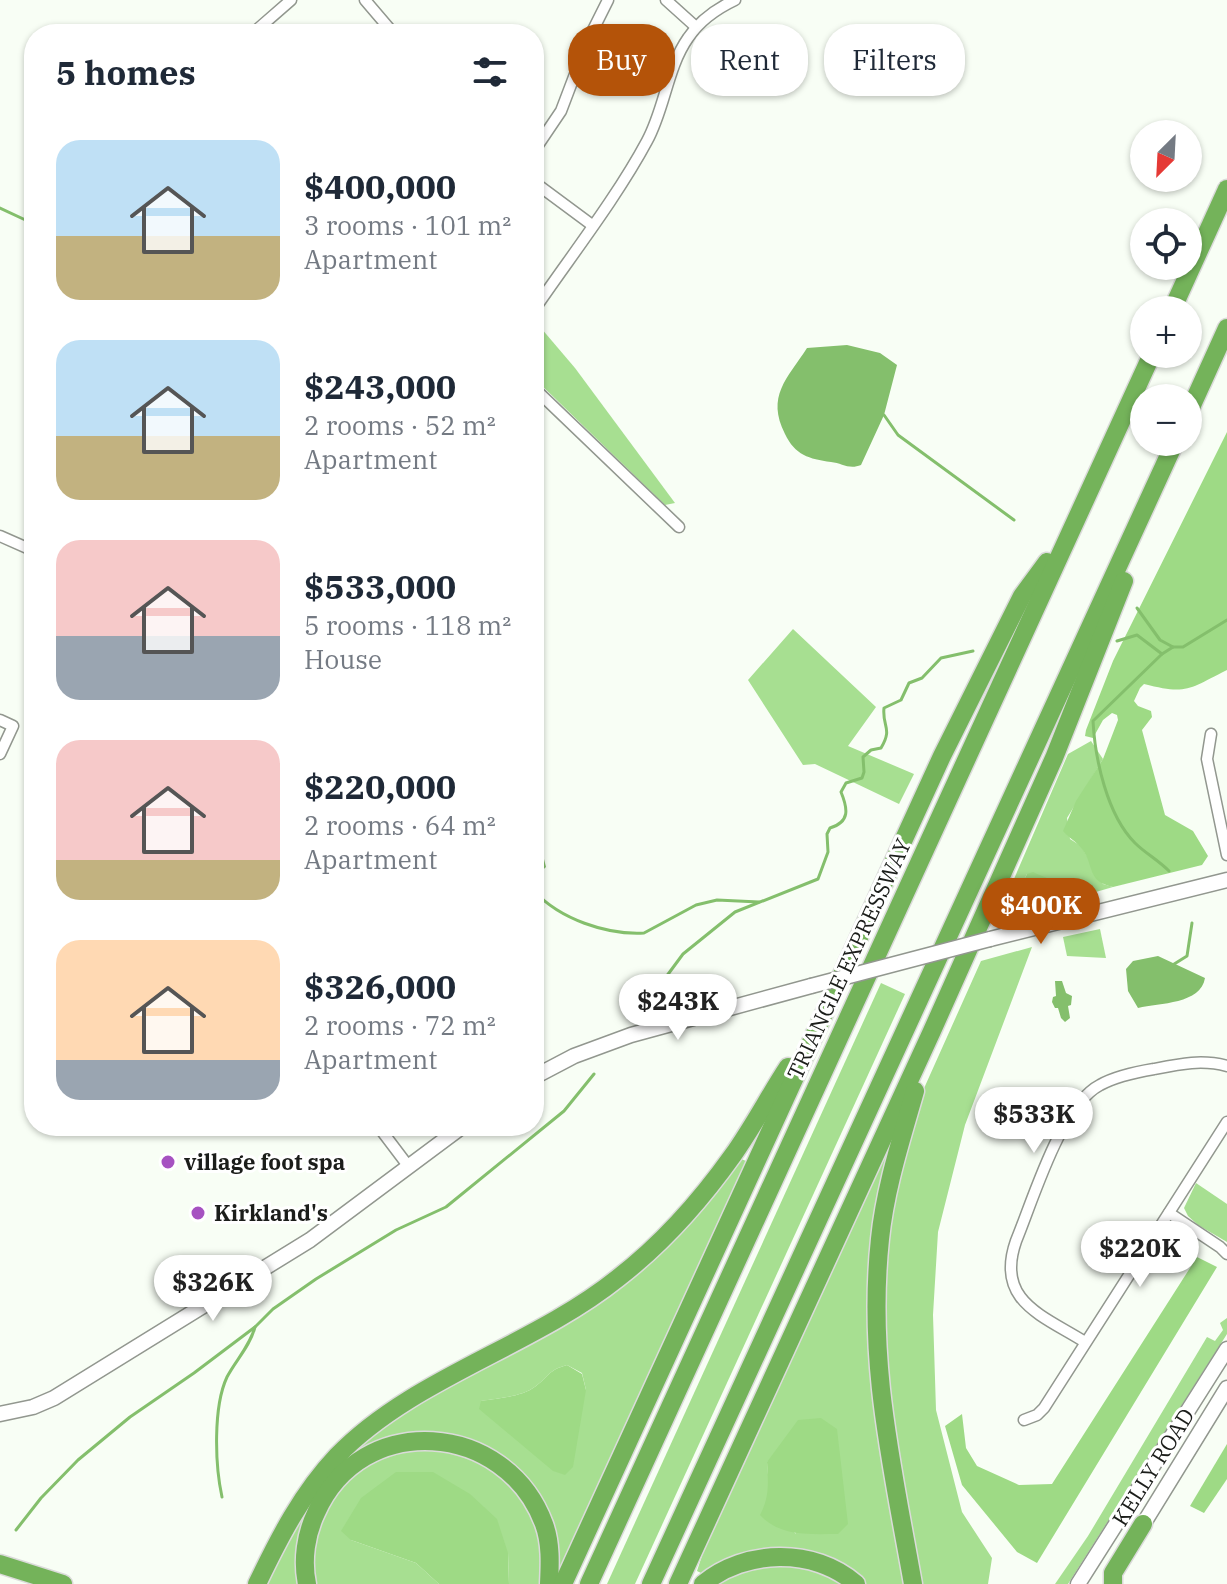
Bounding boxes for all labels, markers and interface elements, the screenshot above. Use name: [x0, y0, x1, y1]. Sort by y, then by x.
chip: Buy: [568, 24, 675, 96]
chip: Rent: [691, 24, 808, 96]
chip: Filters: [824, 24, 965, 96]
text: 5 homes: [56, 50, 196, 94]
icon: filters: [468, 50, 512, 94]
north arrow: [1130, 120, 1202, 192]
map controls: [1130, 120, 1202, 456]
text: $400,000: [304, 164, 456, 208]
icon: home: [120, 172, 216, 268]
text: 3 rooms · 101 m²: [304, 208, 511, 242]
button: locate: [1130, 208, 1202, 280]
text: Apartment: [304, 242, 437, 276]
button: +: [1130, 296, 1202, 368]
text: $243,000: [304, 364, 456, 408]
icon: home: [120, 372, 216, 468]
button: −: [1130, 384, 1202, 456]
text: 2 rooms · 52 m²: [304, 408, 496, 442]
text: Apartment: [304, 442, 437, 476]
text: $533,000: [304, 564, 456, 608]
icon: home: [120, 572, 216, 668]
text: 5 rooms · 118 m²: [304, 608, 511, 642]
text: House: [304, 642, 382, 676]
text: $220,000: [304, 764, 456, 808]
icon: home: [120, 772, 216, 868]
text: 2 rooms · 64 m²: [304, 808, 496, 842]
street label: TRIANGLE EXPRESSWAY: [780, 834, 917, 1084]
text: Apartment: [304, 842, 437, 876]
pin: $400K: [985, 878, 1097, 946]
text: $400K: [1000, 887, 1082, 921]
text: $326,000: [304, 964, 456, 1008]
icon: home: [120, 972, 216, 1068]
pin: $243K: [622, 974, 734, 1042]
text: $243K: [637, 983, 719, 1017]
text: 2 rooms · 72 m²: [304, 1008, 496, 1042]
text: Apartment: [304, 1042, 437, 1076]
pin: $533K: [978, 1087, 1090, 1155]
text: $533K: [993, 1096, 1075, 1130]
place label: village foot spa: [184, 1147, 345, 1176]
marker: village foot spa: [159, 1153, 177, 1171]
place label: Kirkland's: [214, 1198, 328, 1227]
marker: Kirkland's: [189, 1204, 207, 1222]
pin: $220K: [1084, 1221, 1196, 1289]
text: $220K: [1099, 1230, 1181, 1264]
pin: $326K: [157, 1255, 269, 1323]
text: $326K: [172, 1264, 254, 1298]
street label: KELLY ROAD: [1105, 1402, 1200, 1531]

